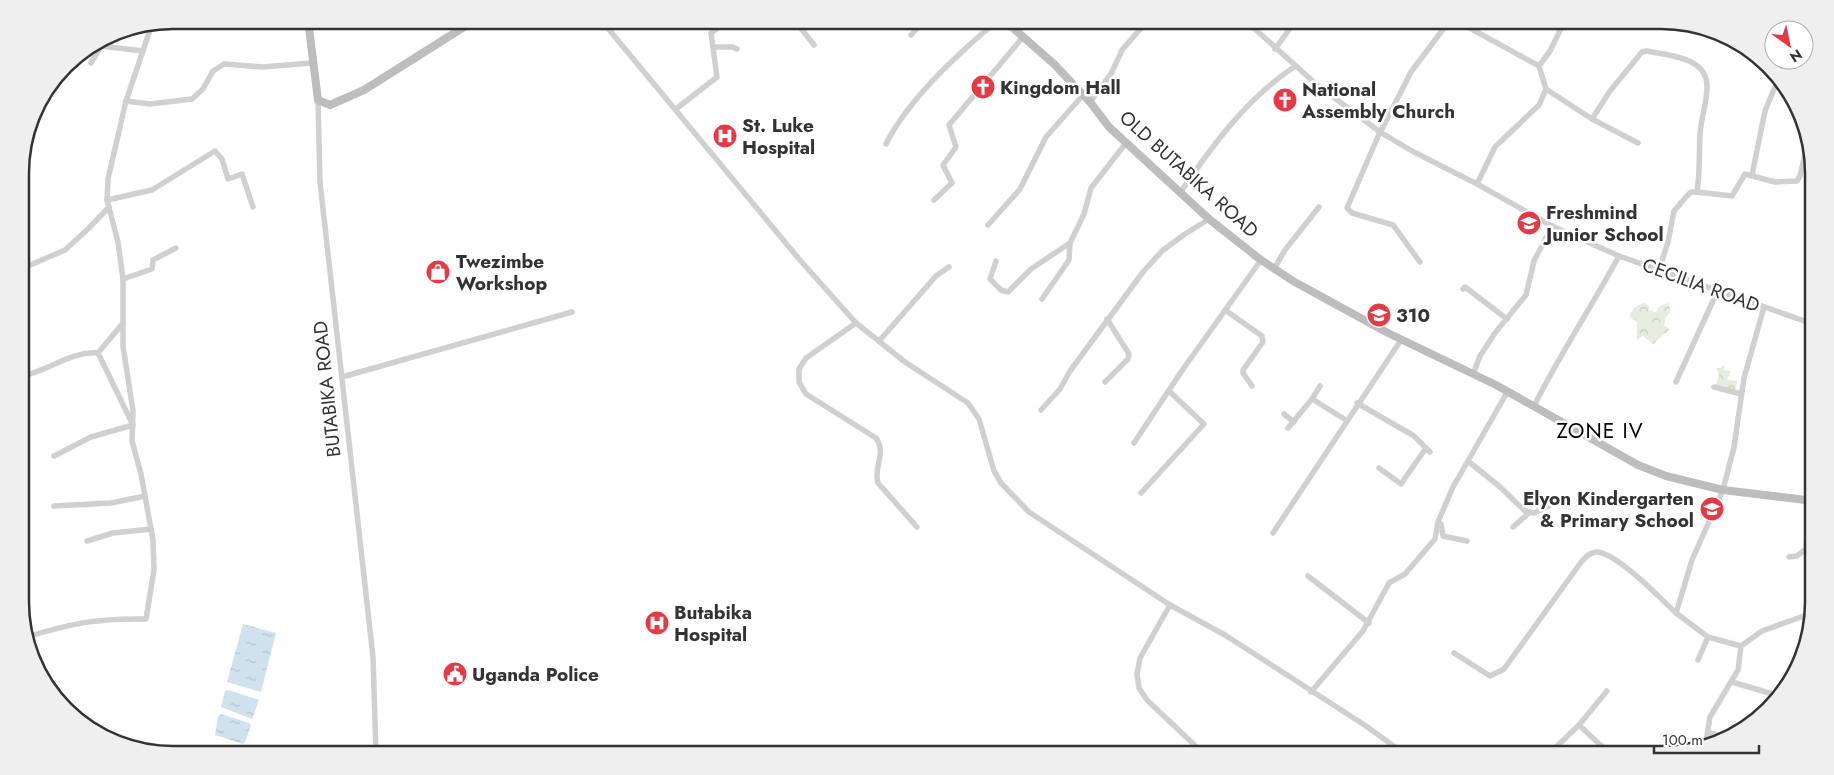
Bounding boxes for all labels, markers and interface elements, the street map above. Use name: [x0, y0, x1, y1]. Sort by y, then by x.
north arrow: [1764, 20, 1814, 70]
text: N: [1786, 44, 1806, 67]
church icon: Kingdom Hall: [970, 74, 996, 100]
place label: Kingdom Hall: [1000, 74, 1121, 101]
place label: National Assembly Church: [1301, 76, 1455, 125]
church icon: National Assembly Church: [1272, 87, 1298, 113]
street label: OLD BUTABIKA ROAD: [1113, 104, 1265, 244]
place label: St. Luke Hospital: [742, 112, 815, 161]
hospital icon: St. Luke Hospital: [712, 123, 738, 149]
place label: Freshmind Junior School: [1542, 199, 1664, 248]
school or university icon: Freshmind Junior School: [1516, 210, 1542, 236]
place label: Twezimbe Workshop: [456, 248, 547, 297]
street label: CECILIA ROAD: [1639, 251, 1764, 319]
shop icon: Twezimbe Workshop: [425, 259, 451, 285]
school or university icon: 310: [1366, 302, 1392, 328]
place label: 310: [1396, 302, 1430, 329]
street label: BUTABIKA ROAD: [306, 320, 348, 458]
district label: ZONE IV: [1556, 416, 1644, 446]
place label: Elyon Kindergarten & Primary School: [1523, 485, 1694, 534]
school or university icon: Elyon Kindergarten & Primary School: [1699, 496, 1725, 522]
place label: Butabika Hospital: [674, 599, 752, 648]
hospital icon: Butabika Hospital: [644, 610, 670, 636]
public building icon: Uganda Police: [442, 661, 468, 687]
place label: Uganda Police: [472, 661, 599, 688]
scale bar: [1654, 722, 1759, 754]
text: 100 m: [1662, 729, 1703, 751]

